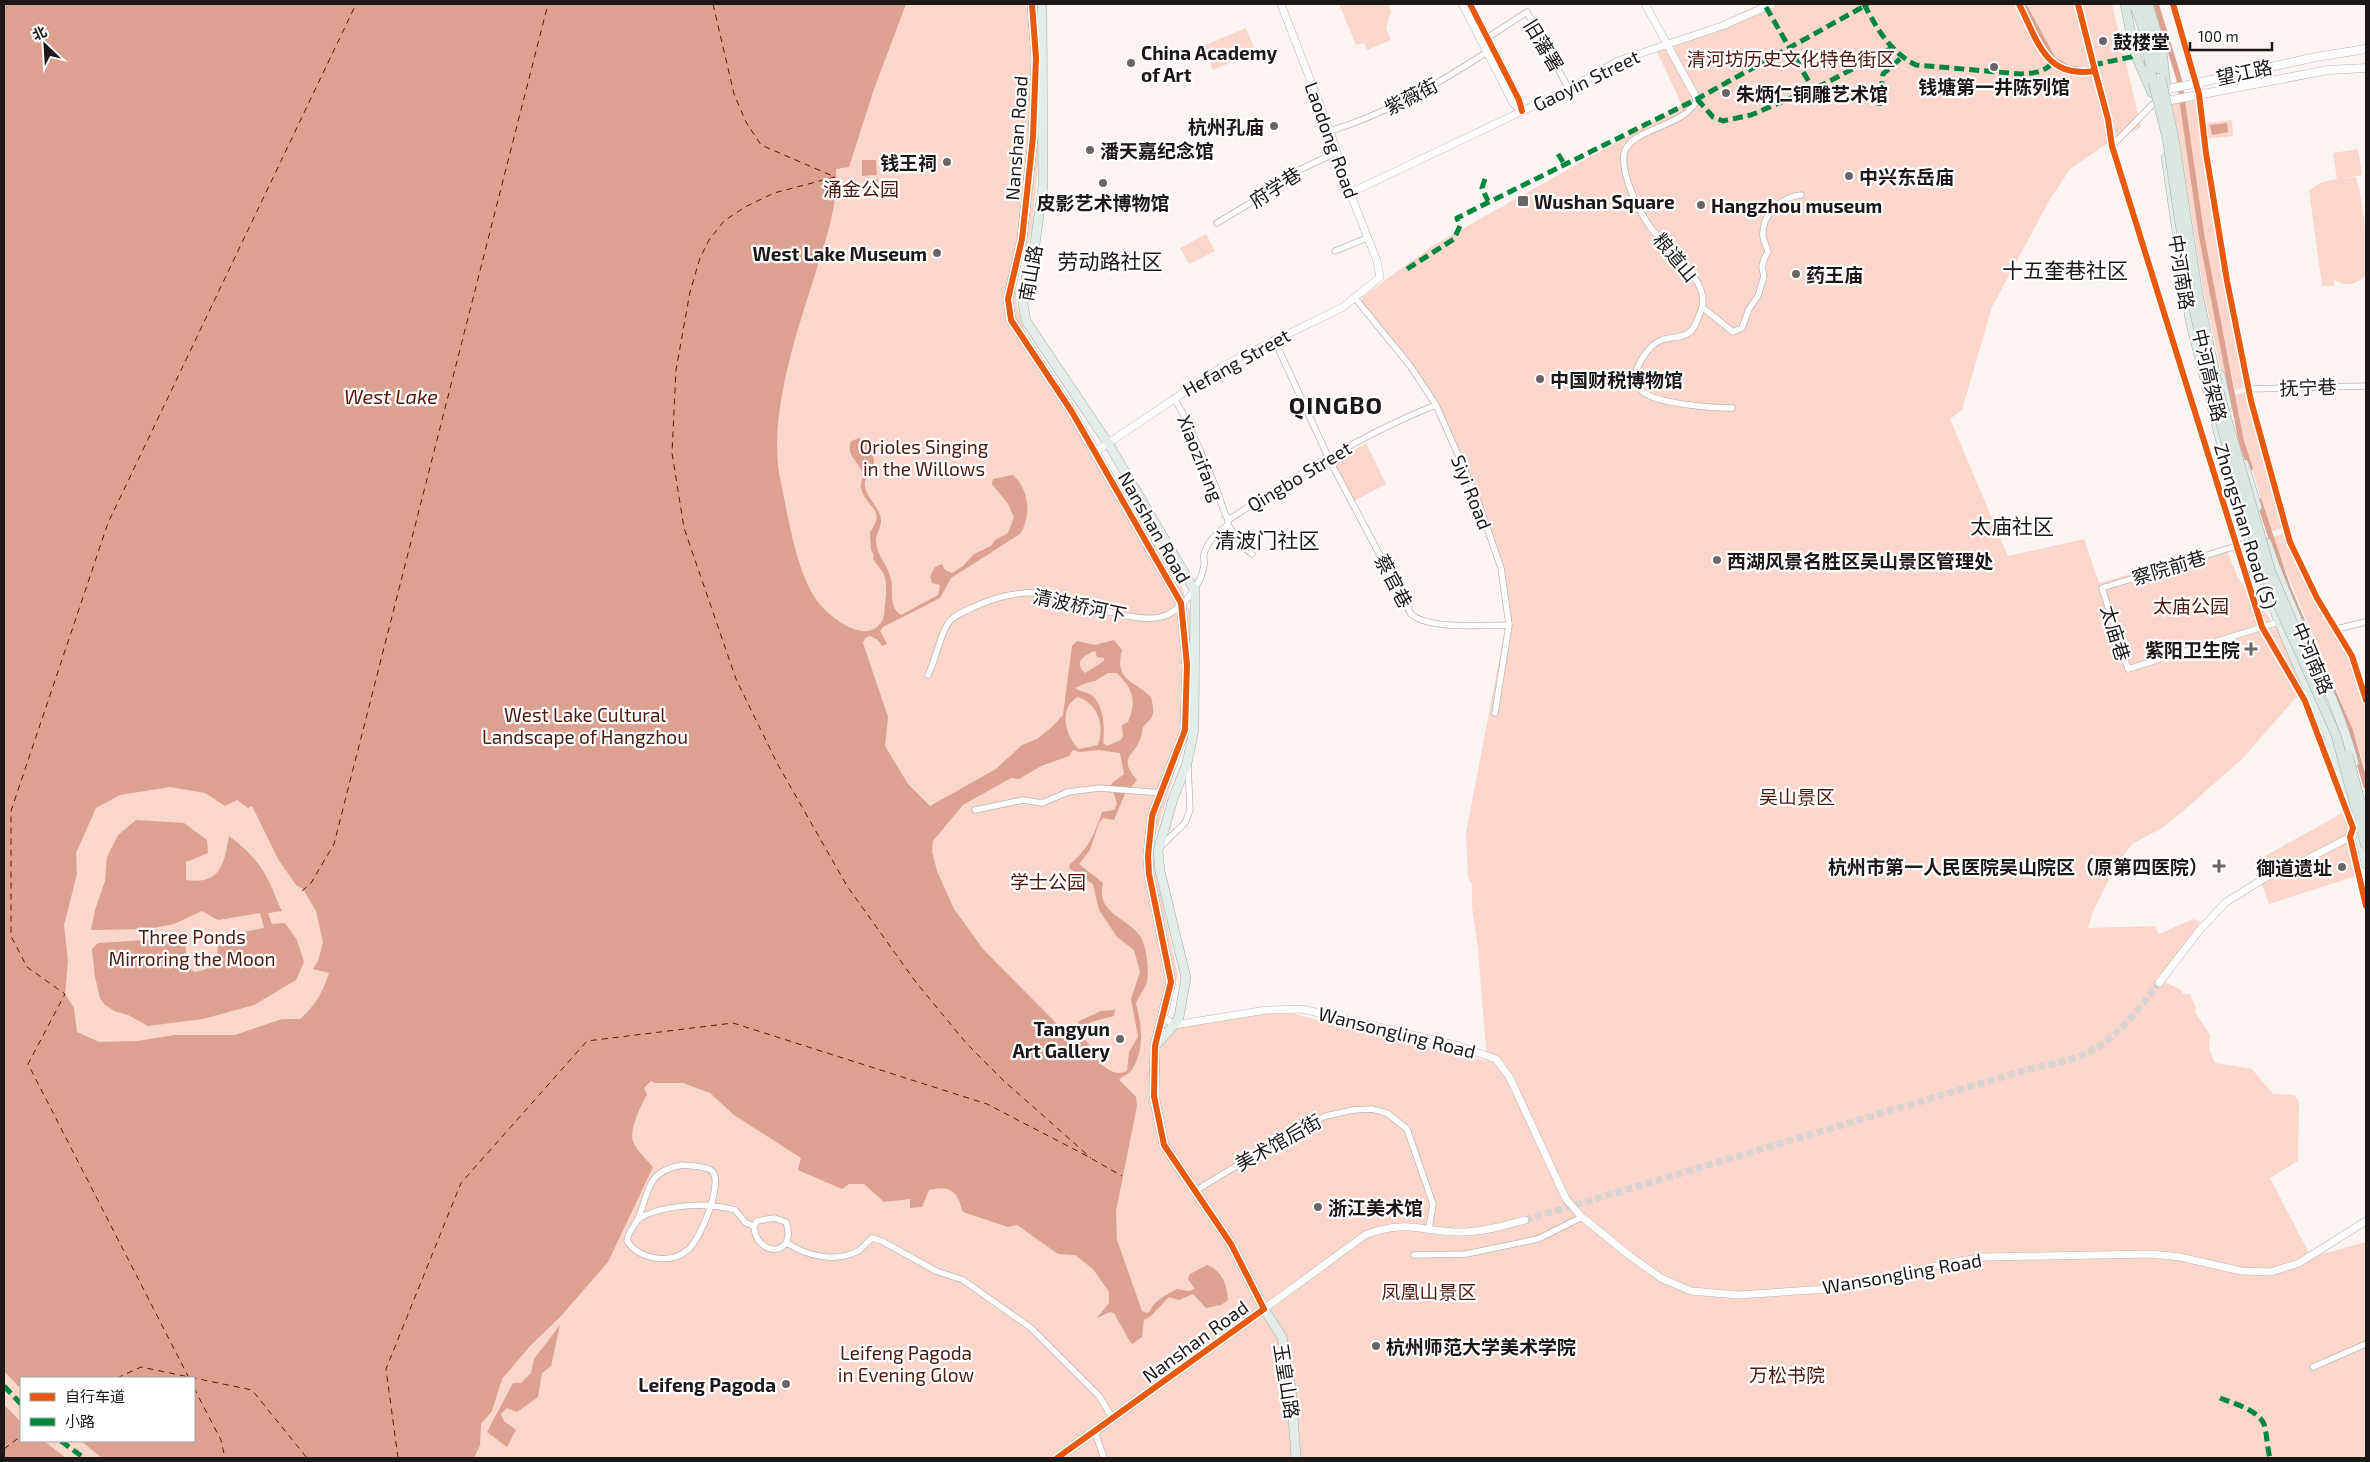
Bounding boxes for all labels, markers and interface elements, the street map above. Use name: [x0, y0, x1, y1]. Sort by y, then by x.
street label: 旧藩署: [1519, 15, 1569, 75]
north arrow: [20, 20, 70, 70]
scale bar: [2190, 20, 2272, 52]
text: 北: [29, 22, 49, 43]
text: 100 m: [2198, 27, 2239, 45]
place label: 鼓楼堂: [2113, 30, 2170, 53]
marker: 鼓楼堂: [2097, 35, 2109, 47]
place label: China Academy of Art: [1141, 41, 1277, 86]
street label: Gaoyin Street: [1529, 44, 1643, 116]
park label: 清河坊历史文化特色街区: [1686, 47, 1896, 70]
street label: 望江路: [2214, 55, 2274, 89]
marker: China Academy of Art: [1125, 57, 1137, 69]
marker: 钱塘第一井陈列馆: [1988, 61, 2000, 73]
street label: 紫薇街: [1380, 73, 1442, 119]
street label: Nanshan Road: [1000, 75, 1032, 201]
place label: 钱塘第一井陈列馆: [1918, 75, 2070, 98]
street label: Laodong Road: [1300, 79, 1364, 201]
place label: 朱炳仁铜雕艺术馆: [1736, 82, 1888, 105]
marker: 朱炳仁铜雕艺术馆: [1720, 87, 1732, 99]
place label: 杭州孔庙: [1188, 115, 1264, 138]
marker: 杭州孔庙: [1268, 120, 1280, 132]
place label: 潘天嘉纪念馆: [1100, 139, 1214, 162]
marker: 潘天嘉纪念馆: [1084, 144, 1096, 156]
place label: 钱王祠: [880, 151, 937, 174]
marker: 钱王祠: [941, 156, 953, 168]
street label: 府学巷: [1245, 162, 1305, 212]
place label: 中兴东岳庙: [1859, 165, 1954, 188]
marker: 中兴东岳庙: [1843, 170, 1855, 182]
park label: 涌金公园: [823, 177, 899, 200]
marker: 皮影艺术博物馆: [1097, 177, 1109, 189]
place label: Wushan Square: [1534, 190, 1675, 213]
place label: 皮影艺术博物馆: [1036, 191, 1170, 214]
marker: Wushan Square: [1516, 194, 1530, 208]
place label: Hangzhou museum: [1711, 194, 1882, 217]
marker: Hangzhou museum: [1695, 199, 1707, 211]
street label: 粮道山: [1649, 228, 1703, 286]
street label: 中河南路: [2165, 233, 2199, 311]
place label: West Lake Museum: [753, 242, 927, 265]
street label: 南山路: [1014, 243, 1046, 303]
marker: West Lake Museum: [931, 247, 943, 259]
district label: 劳动路社区: [1058, 248, 1163, 273]
district label: 十五奎巷社区: [2002, 257, 2128, 282]
place label: 药王庙: [1806, 263, 1863, 286]
marker: 药王庙: [1790, 268, 1802, 280]
street label: Hefang Street: [1178, 323, 1294, 401]
street label: 中河高架路: [2188, 326, 2232, 424]
place label: 中国财税博物馆: [1550, 368, 1683, 391]
marker: 中国财税博物馆: [1534, 373, 1546, 385]
street label: 抚宁巷: [2279, 375, 2337, 399]
water label: West Lake: [344, 384, 438, 408]
district label: QINGBO: [1289, 390, 1383, 420]
street label: Xiaozifang: [1173, 411, 1229, 505]
park label: Orioles Singing in the Willows: [860, 435, 989, 480]
street label: Qingbo Street: [1243, 436, 1355, 516]
street label: Zhongshan Road (S): [2210, 440, 2282, 612]
street label: Siyi Road: [1447, 451, 1497, 533]
street label: Nanshan Road: [1114, 467, 1196, 587]
district label: 太庙社区: [1970, 513, 2054, 538]
district label: 清波门社区: [1215, 527, 1320, 552]
street label: 察院前巷: [2129, 545, 2209, 589]
place label: 西湖风景名胜区吴山景区管理处: [1727, 549, 1993, 572]
street label: 蔡官巷: [1370, 550, 1418, 612]
marker: 西湖风景名胜区吴山景区管理处: [1711, 554, 1723, 566]
street label: 清波桥河下: [1031, 584, 1129, 626]
park label: 太庙公园: [2153, 594, 2229, 617]
street label: 太庙巷: [2097, 602, 2135, 664]
street label: 中河南路: [2288, 619, 2338, 697]
place label: 紫阳卫生院: [2145, 638, 2240, 661]
marker: 紫阳卫生院: [2244, 642, 2258, 656]
park label: West Lake Cultural Landscape of Hangzhou: [482, 703, 688, 748]
park label: 吴山景区: [1759, 785, 1835, 808]
place label: 杭州市第一人民医院吴山院区（原第四医院）: [1828, 855, 2208, 878]
place label: 御道遗址: [2256, 856, 2332, 879]
marker: 杭州市第一人民医院吴山院区（原第四医院）: [2212, 859, 2226, 873]
marker: 御道遗址: [2336, 861, 2348, 873]
park label: 学士公园: [1010, 870, 1086, 893]
park label: Three Ponds Mirroring the Moon: [108, 925, 276, 970]
street label: Wansongling Road: [1316, 1001, 1478, 1063]
place label: Tangyun Art Gallery: [1012, 1017, 1110, 1063]
marker: Tangyun Art Gallery: [1114, 1033, 1126, 1045]
street label: 美术馆后街: [1231, 1109, 1325, 1175]
place label: 浙江美术馆: [1328, 1196, 1423, 1219]
marker: 浙江美术馆: [1312, 1201, 1324, 1213]
street label: Wansongling Road: [1821, 1248, 1983, 1298]
park label: 凤凰山景区: [1381, 1280, 1477, 1303]
street label: Nanshan Road: [1138, 1295, 1252, 1387]
place label: 杭州师范大学美术学院: [1386, 1335, 1576, 1358]
marker: 杭州师范大学美术学院: [1370, 1340, 1382, 1352]
park label: Leifeng Pagoda in Evening Glow: [838, 1341, 975, 1386]
street label: 玉皇山路: [1270, 1342, 1304, 1420]
park label: 万松书院: [1749, 1363, 1825, 1386]
place label: Leifeng Pagoda: [638, 1373, 776, 1396]
legend: [20, 1377, 195, 1442]
marker: Leifeng Pagoda: [780, 1378, 792, 1390]
text: 自行车道: [65, 1387, 125, 1405]
text: 小路: [65, 1412, 95, 1430]

